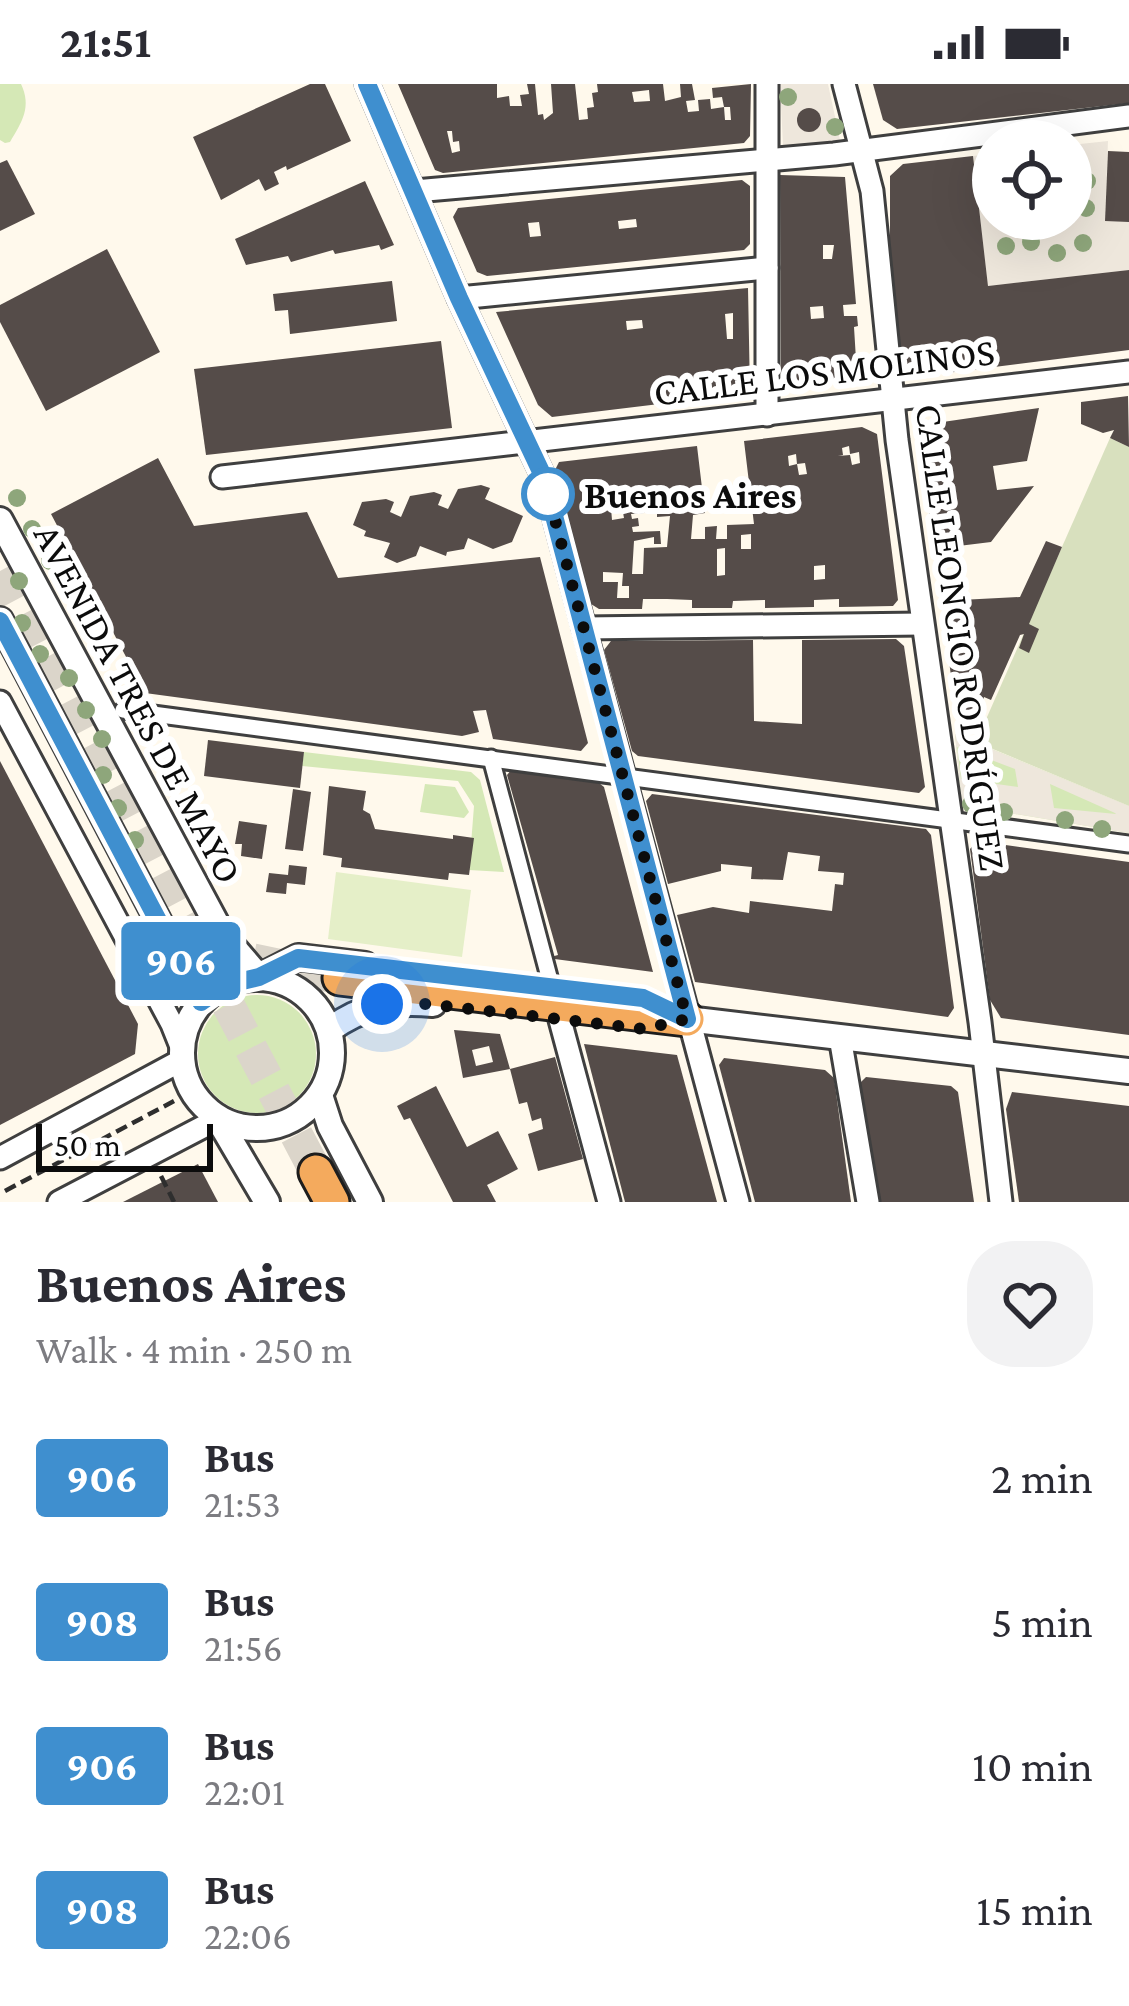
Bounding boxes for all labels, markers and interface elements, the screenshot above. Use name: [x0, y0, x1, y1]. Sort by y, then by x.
text: 21:51: [60, 17, 151, 67]
map controls: [972, 120, 1092, 240]
button: locate: [972, 120, 1092, 240]
street label: CALLE LOS MOLINOS: [651, 329, 997, 414]
street label: CALLE LEONCIO RODRÍGUEZ: [907, 401, 1016, 873]
marker: Buenos Aires: [523, 469, 573, 519]
place label: Buenos Aires: [584, 473, 796, 516]
street label: AVENIDA TRES DE MAYO: [26, 516, 251, 890]
line badge: 906: [112, 922, 250, 1000]
text: 906: [145, 937, 217, 984]
your location: [352, 974, 412, 1034]
scale bar: [36, 1118, 213, 1171]
text: 50 m: [54, 1126, 121, 1163]
button: heart: [967, 1241, 1093, 1367]
text: Buenos Aires: [36, 1251, 346, 1314]
text: Walk · 4 min · 250 m: [36, 1328, 352, 1371]
text: Bus: [204, 1432, 274, 1482]
text: 2 min: [991, 1453, 1093, 1503]
text: 906: [66, 1454, 138, 1501]
text: 21:53: [204, 1482, 281, 1525]
text: Bus: [204, 1576, 274, 1626]
text: 5 min: [991, 1597, 1093, 1647]
text: 908: [66, 1598, 138, 1645]
text: 21:56: [204, 1626, 283, 1669]
text: Bus: [204, 1720, 274, 1770]
text: 10 min: [972, 1741, 1093, 1791]
text: 906: [66, 1742, 138, 1789]
text: 22:01: [204, 1770, 285, 1813]
text: Bus: [204, 1864, 274, 1914]
text: 15 min: [976, 1885, 1093, 1935]
text: 908: [66, 1886, 138, 1933]
text: 22:06: [204, 1914, 292, 1957]

